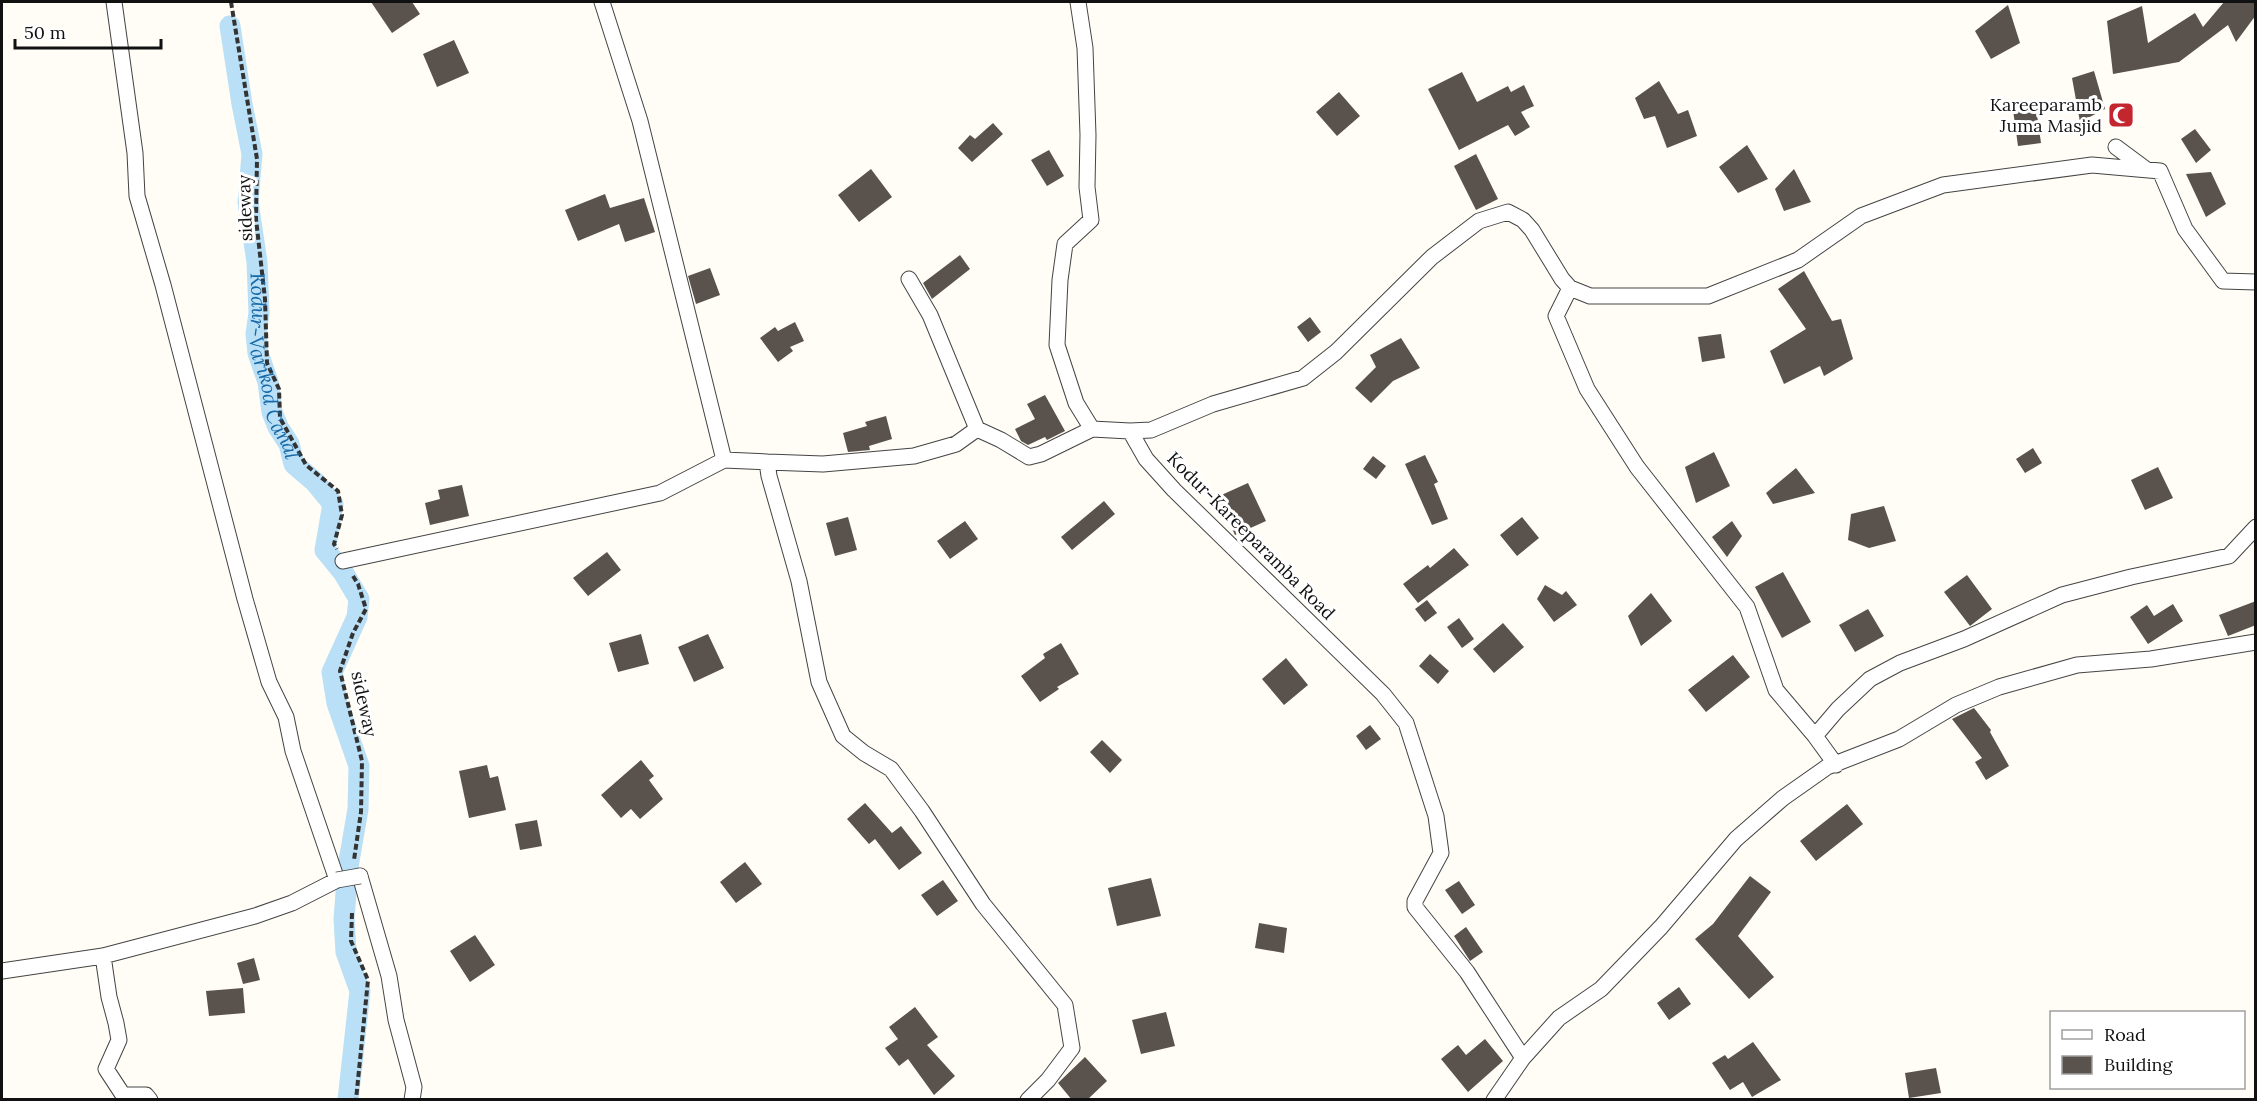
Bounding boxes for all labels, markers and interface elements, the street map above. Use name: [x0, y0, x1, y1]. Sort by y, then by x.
scale bar: [15, 12, 160, 50]
text: 50 m: [24, 21, 66, 44]
place label: Kareeparamb Juma Masjid: [1990, 93, 2102, 137]
mosque icon: Kareeparamb Juma Masjid: [2106, 100, 2136, 130]
street label: sideway: [232, 174, 257, 242]
water label: Kodur-Varikod Canal: [244, 272, 305, 462]
street label: Kodur-Kareeparamba Road: [1163, 447, 1340, 625]
street label: sideway: [346, 669, 383, 739]
legend: [2050, 1011, 2245, 1089]
text: Road: [2104, 1023, 2146, 1046]
text: Building: [2104, 1053, 2174, 1076]

